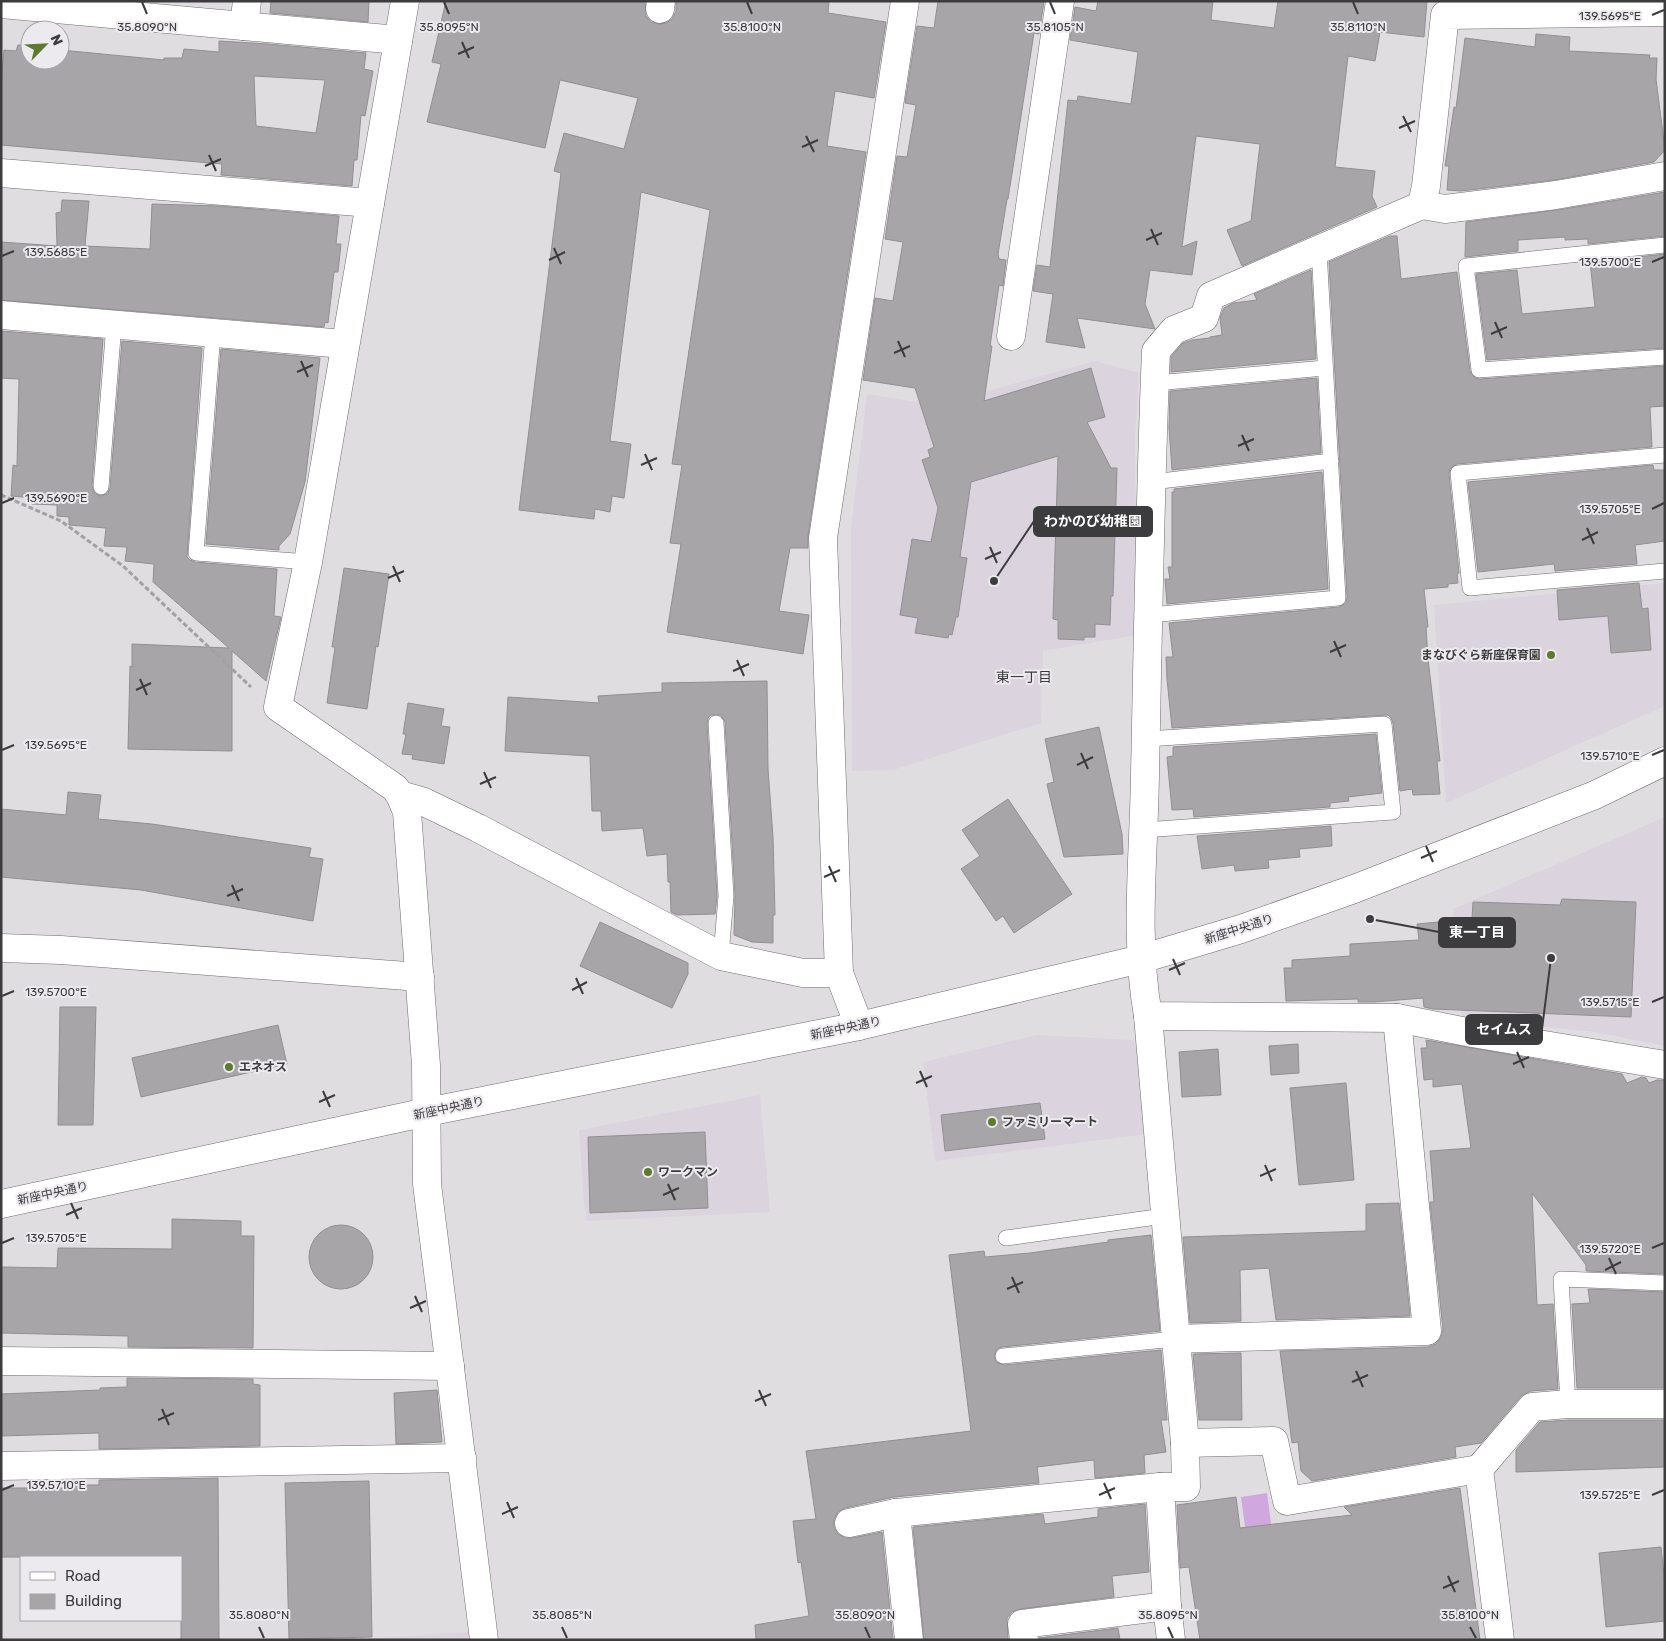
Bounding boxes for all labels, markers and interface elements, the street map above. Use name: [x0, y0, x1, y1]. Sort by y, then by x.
text: 139.5695°E: [1579, 9, 1641, 23]
north arrow: [20, 20, 70, 70]
text: 35.8090°N: [117, 20, 177, 34]
text: 35.8095°N: [419, 20, 479, 34]
text: 35.8100°N: [723, 20, 781, 34]
text: 35.8105°N: [1026, 20, 1084, 34]
text: 35.8110°N: [1330, 20, 1386, 34]
text: N: [47, 32, 66, 48]
text: 139.5685°E: [25, 245, 87, 259]
text: 139.5700°E: [1579, 255, 1641, 269]
text: 139.5690°E: [25, 491, 87, 505]
text: 139.5705°E: [1579, 502, 1641, 516]
callout: わかのび幼稚園: [1034, 507, 1152, 536]
text: わかのび幼稚園: [1044, 513, 1142, 530]
place label: まなびぐら新座保育園: [1421, 648, 1541, 662]
marker: まなびぐら新座保育園: [1545, 649, 1557, 661]
district label: 東一丁目: [996, 669, 1052, 686]
text: 139.5695°E: [25, 738, 87, 752]
text: 139.5710°E: [1580, 749, 1640, 763]
street label: 新座中央通り: [1203, 911, 1275, 947]
callout: 東一丁目: [1439, 918, 1515, 947]
text: 東一丁目: [1449, 924, 1505, 941]
text: 139.5700°E: [25, 985, 87, 999]
text: 139.5715°E: [1580, 995, 1640, 1009]
street label: 新座中央通り: [809, 1014, 883, 1042]
callout: セイムス: [1466, 1015, 1542, 1044]
text: セイムス: [1476, 1021, 1532, 1038]
place label: エネオス: [239, 1060, 287, 1074]
marker: エネオス: [223, 1061, 235, 1073]
street label: 新座中央通り: [412, 1094, 486, 1122]
place label: ファミリーマート: [1002, 1115, 1098, 1129]
marker: ファミリーマート: [986, 1116, 998, 1128]
place label: ワークマン: [658, 1165, 718, 1179]
marker: ワークマン: [642, 1166, 654, 1178]
street label: 新座中央通り: [16, 1179, 90, 1207]
text: 139.5705°E: [25, 1231, 87, 1245]
text: 139.5720°E: [1579, 1242, 1641, 1256]
text: 139.5710°E: [26, 1478, 86, 1492]
text: 139.5725°E: [1579, 1488, 1641, 1502]
legend: [20, 1556, 182, 1621]
text: Road: [65, 1567, 101, 1585]
text: Building: [65, 1592, 122, 1610]
text: 35.8080°N: [229, 1608, 289, 1622]
text: 35.8085°N: [532, 1608, 592, 1622]
text: 35.8090°N: [835, 1608, 895, 1622]
text: 35.8095°N: [1138, 1608, 1198, 1622]
text: 35.8100°N: [1441, 1608, 1499, 1622]

